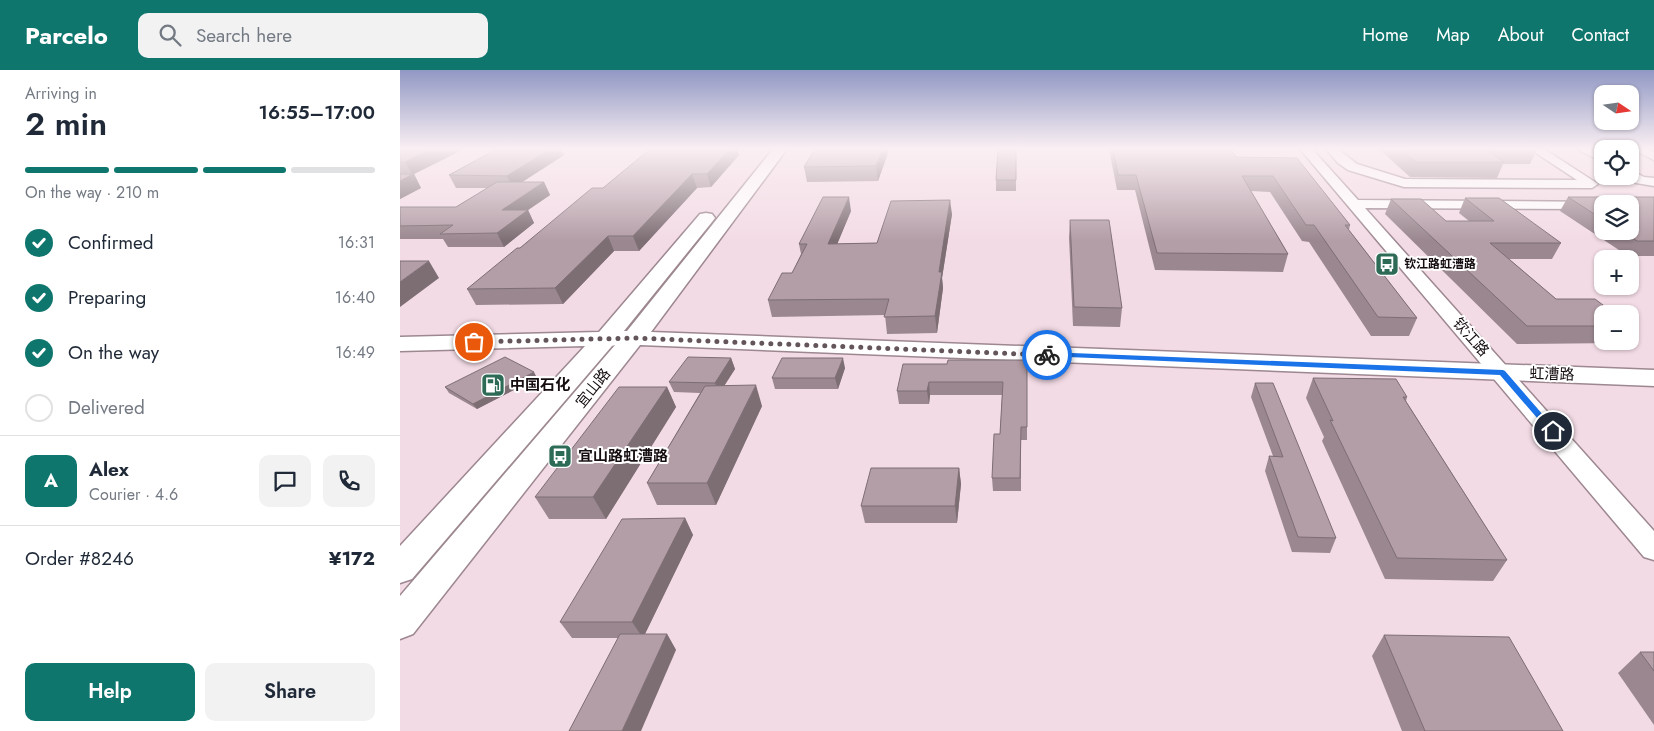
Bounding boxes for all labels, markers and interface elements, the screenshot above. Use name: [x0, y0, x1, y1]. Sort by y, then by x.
search box: [138, 13, 488, 58]
text: Parcelo: [25, 18, 108, 53]
icon: search: [156, 21, 184, 49]
text: Search here: [196, 22, 292, 49]
text: Home: [1362, 22, 1408, 48]
text: Map: [1436, 22, 1470, 48]
text: About: [1498, 22, 1543, 48]
text: Contact: [1571, 22, 1629, 48]
text: Arriving in: [25, 82, 97, 105]
north arrow: [1594, 85, 1639, 130]
map controls: [1594, 85, 1639, 350]
text: 16:55–17:00: [259, 99, 375, 126]
text: 2 min: [25, 101, 107, 147]
button: locate: [1594, 140, 1639, 185]
text: On the way · 210 m: [25, 181, 159, 204]
button: layers: [1594, 195, 1639, 240]
icon: check: [25, 229, 53, 257]
text: Confirmed: [68, 229, 154, 256]
text: 16:31: [338, 231, 375, 254]
button: +: [1594, 250, 1639, 295]
bus stop icon: 钦江路虹漕路: [1374, 251, 1400, 277]
place label: 钦江路虹漕路: [1404, 255, 1476, 273]
icon: check: [25, 284, 53, 312]
text: Preparing: [68, 284, 146, 311]
text: 16:40: [335, 286, 375, 309]
button: −: [1594, 305, 1639, 350]
street label: 钦江路: [1448, 313, 1494, 361]
pin: [453, 321, 495, 363]
icon: bag: [460, 328, 488, 356]
courier: [1022, 330, 1072, 380]
icon: check: [25, 339, 53, 367]
text: On the way: [68, 339, 159, 366]
text: 16:49: [335, 341, 375, 364]
icon: bike: [1033, 341, 1061, 369]
street label: 虹漕路: [1529, 362, 1575, 386]
street label: 宜山路: [570, 364, 616, 412]
fuel station icon: 中国石化: [480, 372, 506, 398]
place label: 中国石化: [510, 374, 570, 396]
text: Delivered: [68, 394, 145, 421]
pin: [1532, 410, 1574, 452]
icon: home: [1539, 417, 1567, 445]
bus stop icon: 宜山路虹漕路: [547, 443, 573, 469]
place label: 宜山路虹漕路: [578, 445, 668, 467]
button: chat: [259, 455, 311, 507]
button: phone: [323, 455, 375, 507]
text: Alex: [89, 456, 129, 483]
text: A: [44, 467, 58, 494]
text: Courier · 4.6: [89, 483, 178, 506]
text: Order #8246: [25, 545, 134, 572]
text: ¥172: [329, 545, 375, 572]
button: Help: [25, 663, 195, 721]
button: Share: [205, 663, 375, 721]

